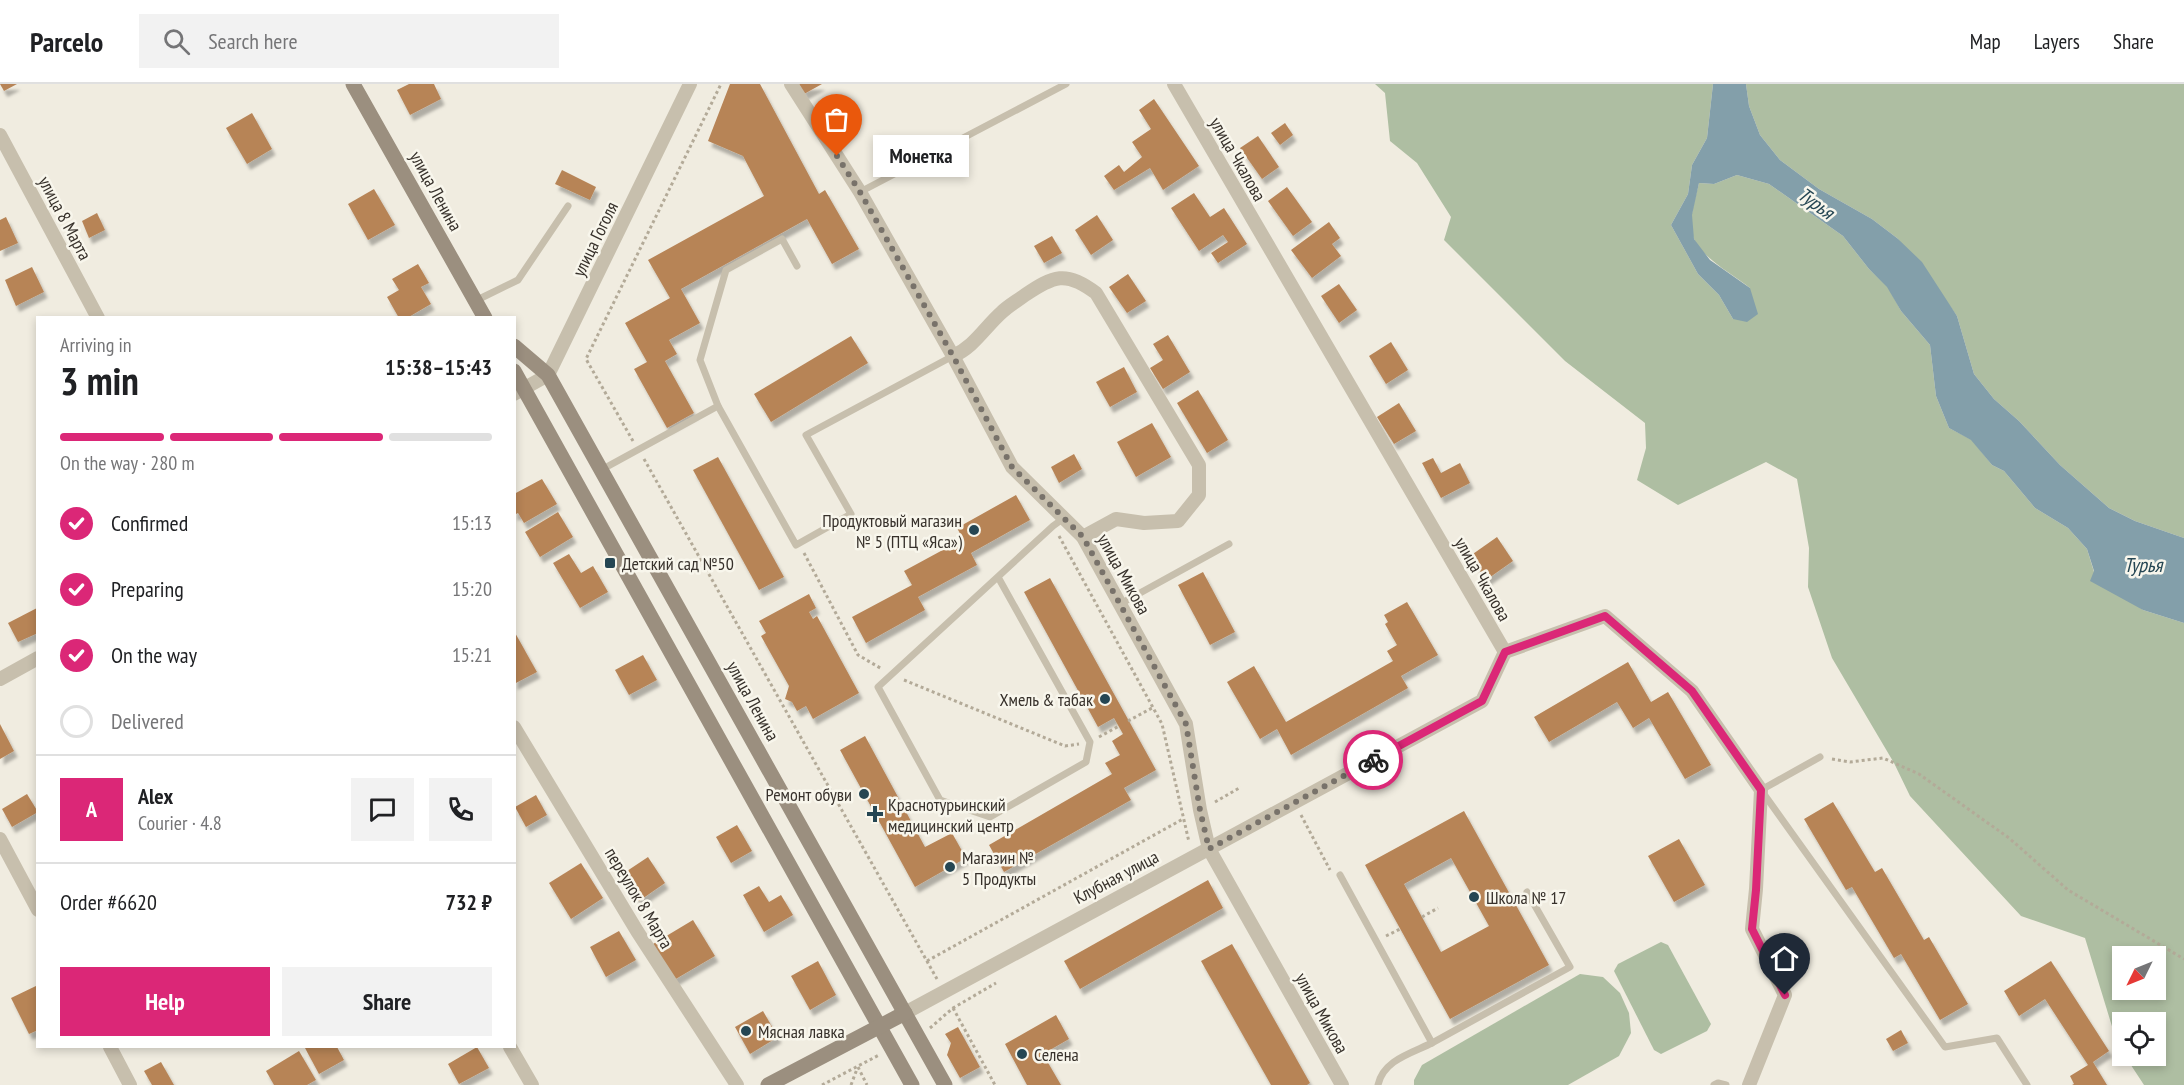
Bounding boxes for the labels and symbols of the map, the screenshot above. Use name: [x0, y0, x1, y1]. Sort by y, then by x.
pin: [811, 94, 862, 156]
street label: улица Чкалова: [1205, 113, 1271, 205]
callout: Монетка: [873, 135, 969, 177]
street label: улица Ленина: [405, 147, 467, 235]
street label: улица 8 Марта: [33, 172, 97, 264]
water label: Турья: [1793, 181, 1841, 226]
street label: улица Гоголя: [567, 198, 623, 280]
place label: Продуктовый магазин № 5 (ПТЦ «Яса»): [822, 509, 963, 553]
marker: Продуктовый магазин № 5 (ПТЦ «Яса»): [967, 523, 981, 537]
street label: улица Микова: [1092, 529, 1156, 619]
street label: улица Чкалова: [1450, 533, 1516, 625]
place label: Детский сад №50: [622, 552, 734, 575]
water label: Турья: [2124, 552, 2164, 578]
marker: Детский сад №50: [603, 556, 617, 570]
street label: улица Ленина: [722, 657, 784, 745]
place label: Хмель & табак: [999, 688, 1093, 711]
marker: Хмель & табак: [1098, 692, 1112, 706]
courier: [1343, 730, 1403, 790]
place label: Ремонт обуви: [766, 783, 852, 806]
marker: Ремонт обуви: [857, 787, 871, 801]
place label: Краснотурьинский медицинский центр: [888, 793, 1014, 837]
marker: Краснотурьинский медицинский центр: [866, 805, 884, 823]
street label: переулок 8 Марта: [600, 843, 678, 953]
street label: Клубная улица: [1069, 845, 1163, 909]
place label: Магазин № 5 Продукты: [962, 846, 1036, 890]
marker: Магазин № 5 Продукты: [943, 860, 957, 874]
place label: Школа № 17: [1486, 886, 1566, 909]
marker: Школа № 17: [1467, 890, 1481, 904]
pin: [1759, 933, 1810, 995]
north arrow: [2112, 946, 2166, 1000]
street label: улица Микова: [1290, 968, 1354, 1058]
place label: Мясная лавка: [758, 1020, 845, 1043]
marker: Мясная лавка: [739, 1024, 753, 1038]
place label: Селена: [1034, 1043, 1079, 1066]
marker: Селена: [1015, 1047, 1029, 1061]

